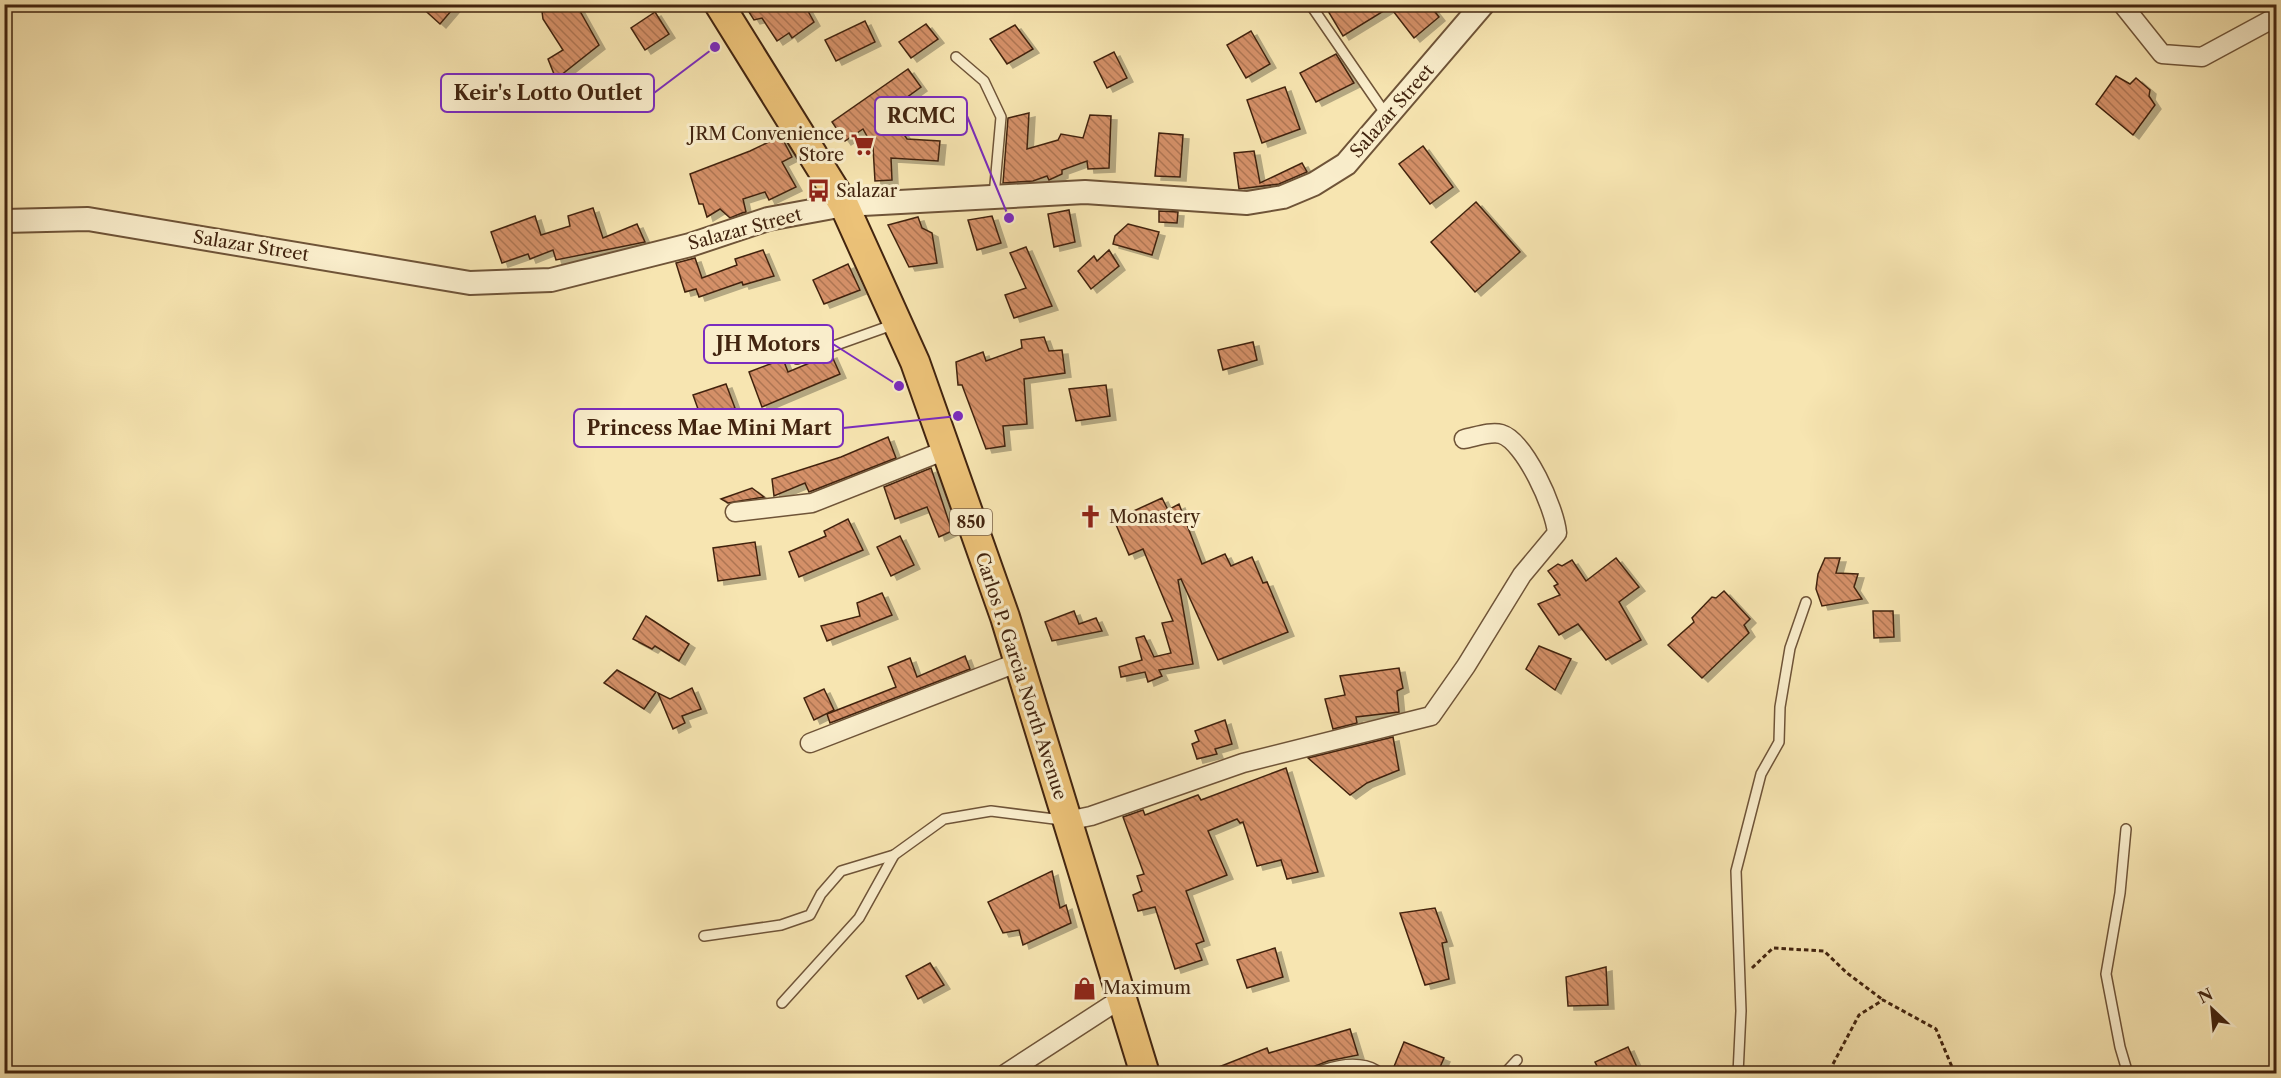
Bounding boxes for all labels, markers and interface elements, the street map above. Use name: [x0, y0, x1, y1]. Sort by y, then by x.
street label: Salazar Street: [1345, 59, 1439, 162]
callout: Keir's Lotto Outlet: [441, 74, 654, 112]
text: Keir's Lotto Outlet: [454, 81, 642, 105]
callout: RCMC: [875, 97, 967, 135]
text: RCMC: [887, 104, 955, 128]
place label: JRM Convenience Store: [686, 123, 844, 166]
supermarket icon: JRM Convenience Store: [849, 131, 875, 157]
bus stop icon: Salazar: [805, 178, 831, 204]
place label: Salazar: [836, 180, 898, 202]
street label: Salazar Street: [686, 203, 805, 255]
street label: Salazar Street: [192, 226, 311, 266]
callout: JH Motors: [704, 325, 833, 363]
text: JH Motors: [712, 332, 820, 356]
callout: Princess Mae Mini Mart: [574, 409, 843, 447]
text: Princess Mae Mini Mart: [586, 416, 832, 440]
church icon: Monastery: [1078, 504, 1104, 530]
place label: Monastery: [1109, 506, 1201, 528]
road number: 850: [950, 509, 992, 535]
street label: Carlos P. Garcia North Avenue: [971, 549, 1071, 803]
shop icon: Maximum: [1072, 975, 1098, 1001]
place label: Maximum: [1103, 977, 1191, 999]
north arrow: [2182, 979, 2242, 1039]
text: N: [2195, 983, 2216, 1008]

